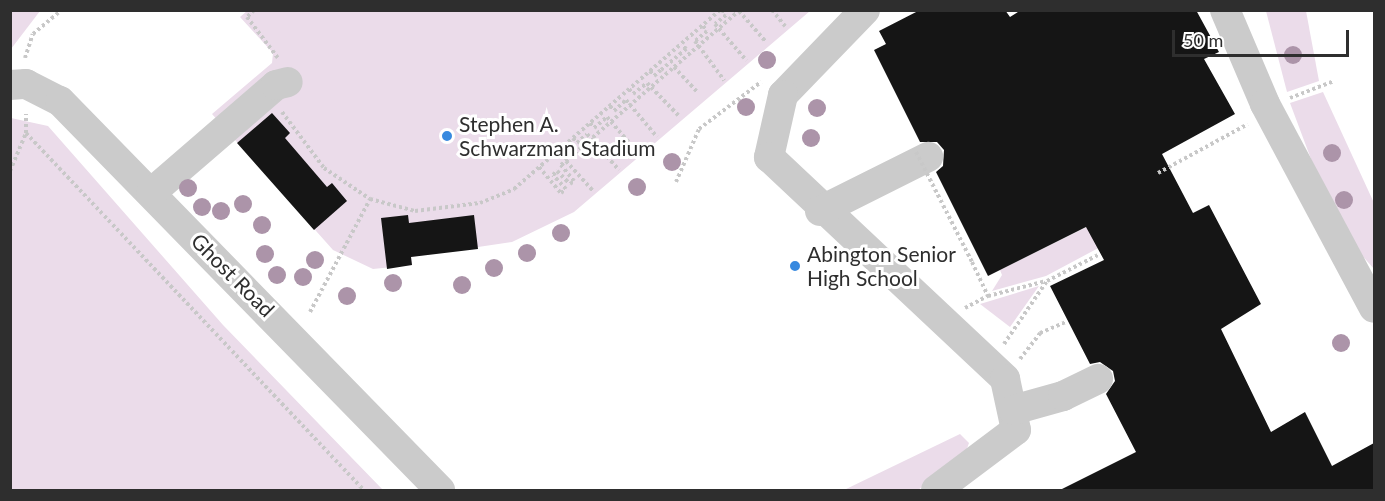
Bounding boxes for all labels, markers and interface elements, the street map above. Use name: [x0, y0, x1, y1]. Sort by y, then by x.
scale bar: [1175, 18, 1352, 56]
text: 50 m: [1183, 29, 1223, 51]
place label: Stephen A. Schwarzman Stadium: [459, 111, 655, 161]
marker: Stephen A. Schwarzman Stadium: [440, 129, 454, 143]
street label: Ghost Road: [186, 228, 280, 322]
place label: Abington Senior High School: [807, 241, 956, 291]
marker: Abington Senior High School: [788, 259, 802, 273]

